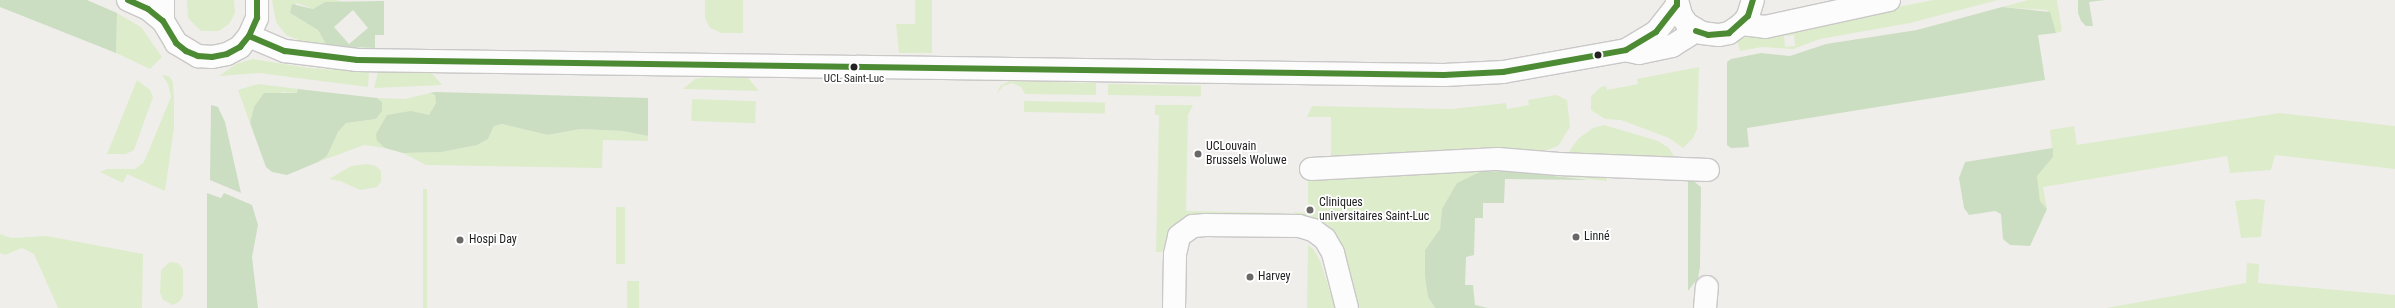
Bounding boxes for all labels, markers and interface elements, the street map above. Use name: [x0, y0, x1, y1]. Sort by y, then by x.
unlabelled marker: [1593, 50, 1603, 60]
marker: UCL Saint-Luc: [849, 62, 859, 72]
place label: UCL Saint-Luc: [824, 72, 884, 86]
place label: UCLouvain Brussels Woluwe: [1206, 140, 1287, 168]
marker: UCLouvain Brussels Woluwe: [1193, 149, 1203, 159]
place label: Cliniques universitaires Saint-Luc: [1319, 196, 1429, 224]
marker: Cliniques universitaires Saint-Luc: [1304, 204, 1316, 216]
place label: Linné: [1584, 230, 1610, 244]
marker: Linné: [1571, 232, 1581, 242]
place label: Hospi Day: [469, 233, 517, 247]
marker: Hospi Day: [454, 234, 466, 246]
place label: Harvey: [1258, 270, 1291, 284]
marker: Harvey: [1245, 272, 1255, 282]

